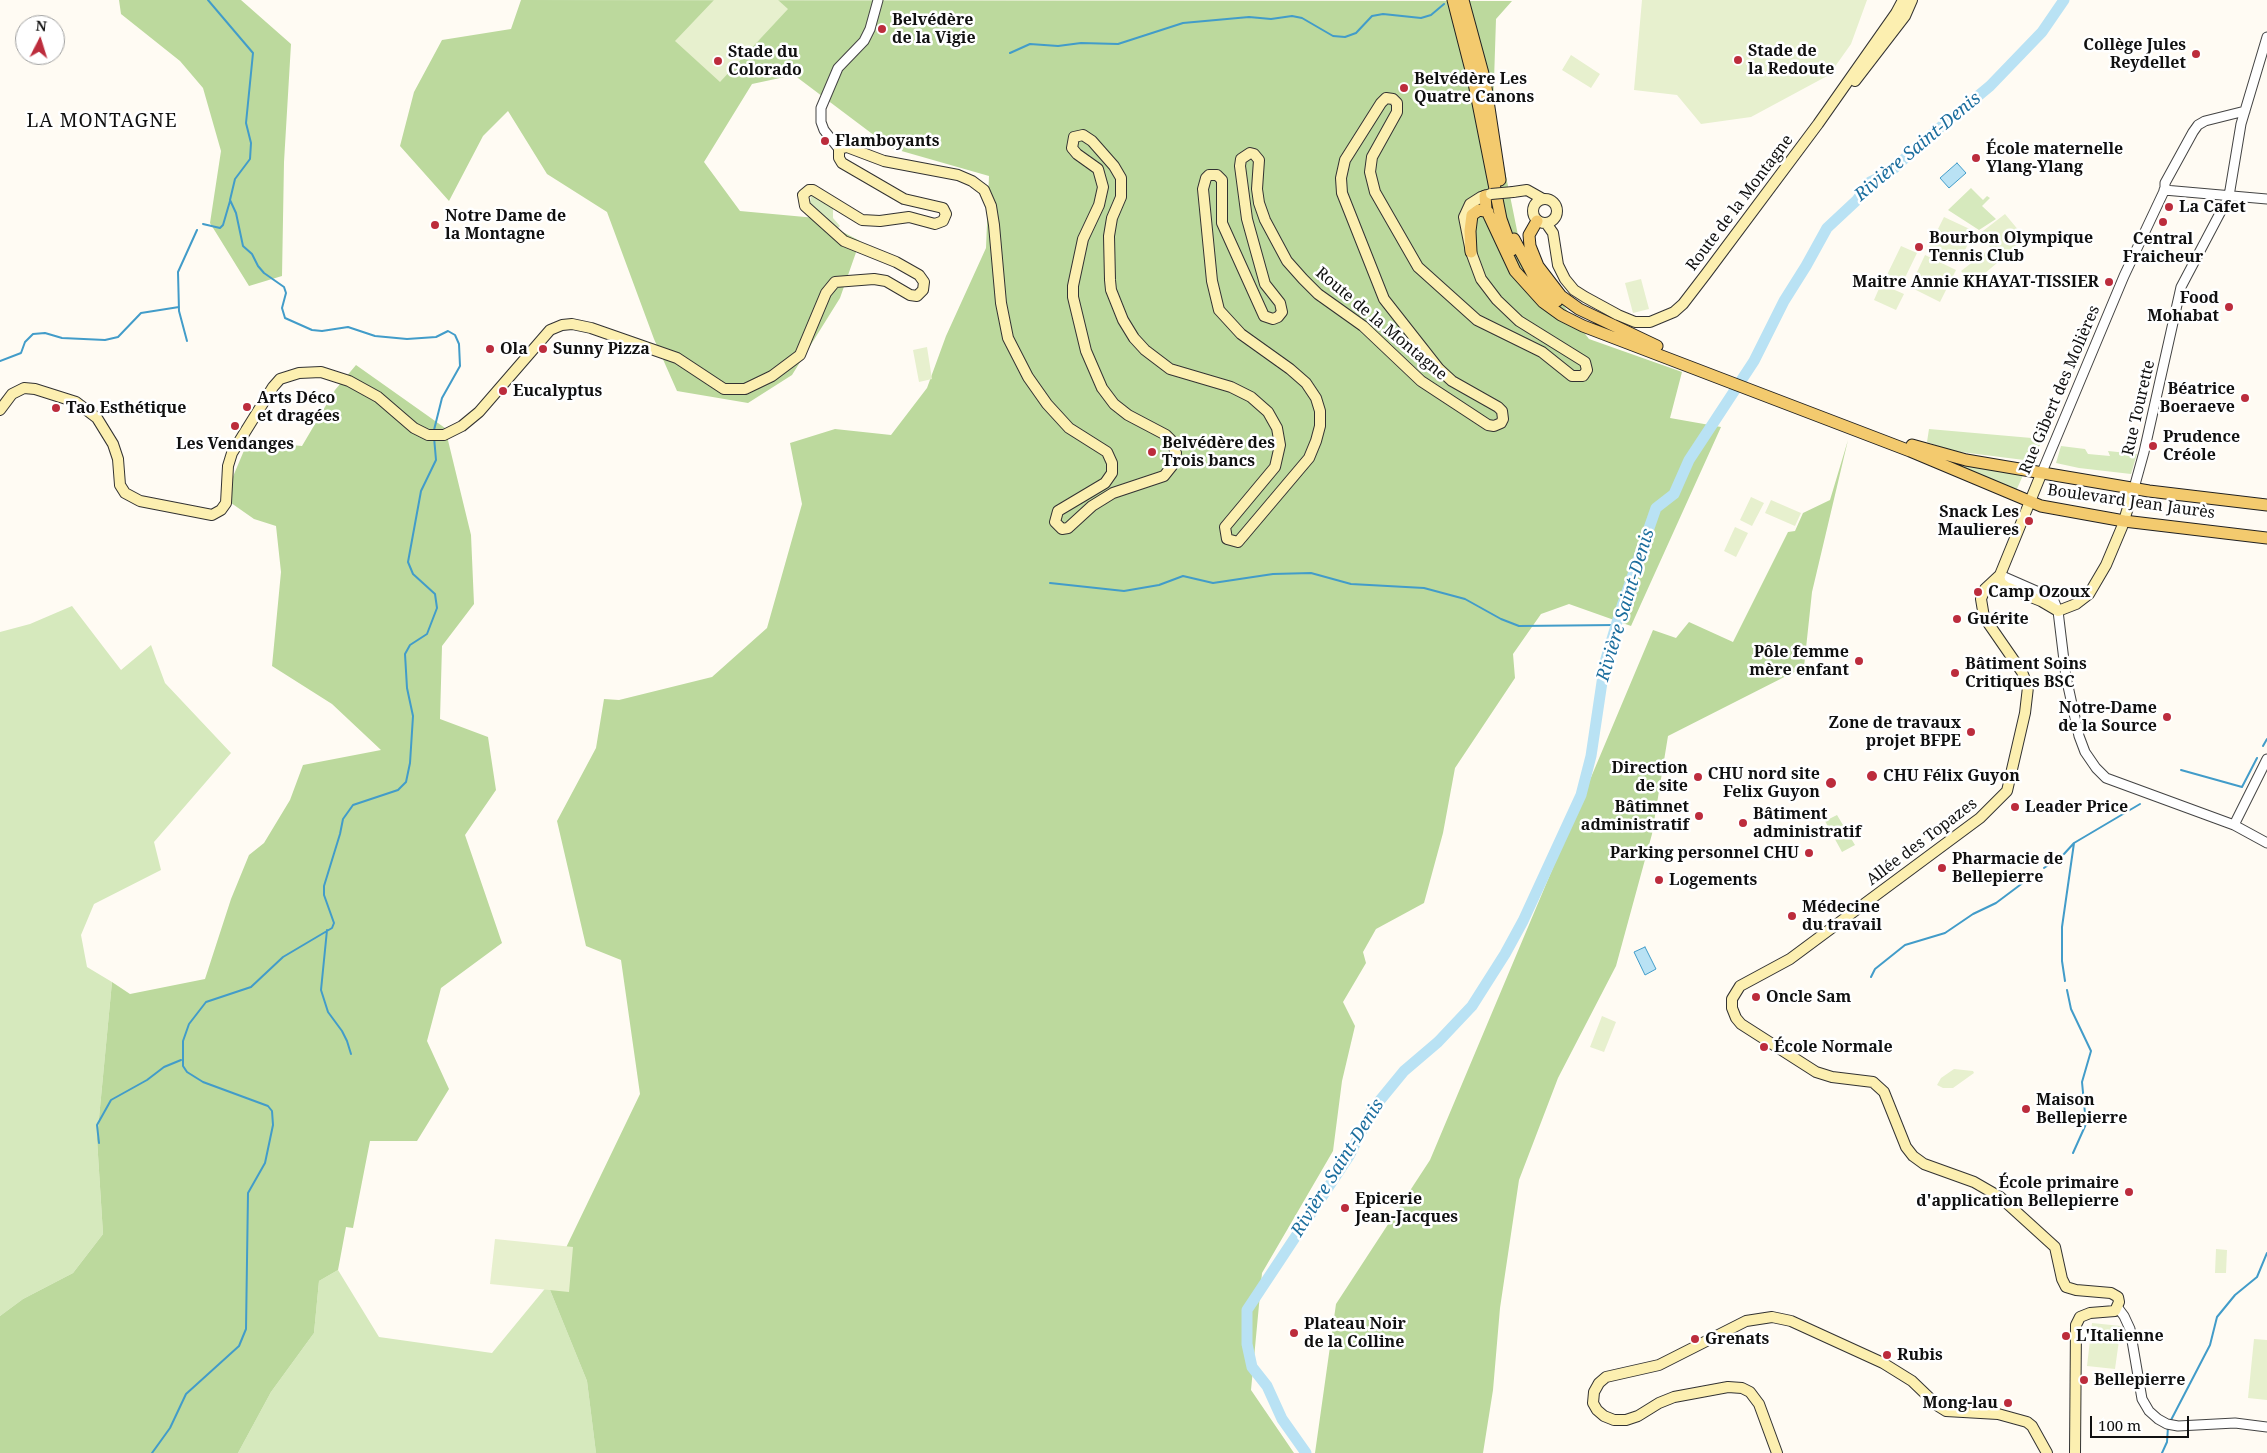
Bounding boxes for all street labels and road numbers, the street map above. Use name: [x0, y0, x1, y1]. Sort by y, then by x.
street label: Route de la Montagne: [1683, 131, 1797, 275]
street label: Route de la Montagne: [1311, 263, 1451, 385]
street label: Rue Gibert des Molières: [2016, 303, 2104, 477]
street label: Rue Tourette: [2119, 358, 2159, 458]
street label: Boulevard Jean Jaurès: [2046, 481, 2216, 523]
street label: Allée des Topazes: [1863, 794, 1981, 890]

